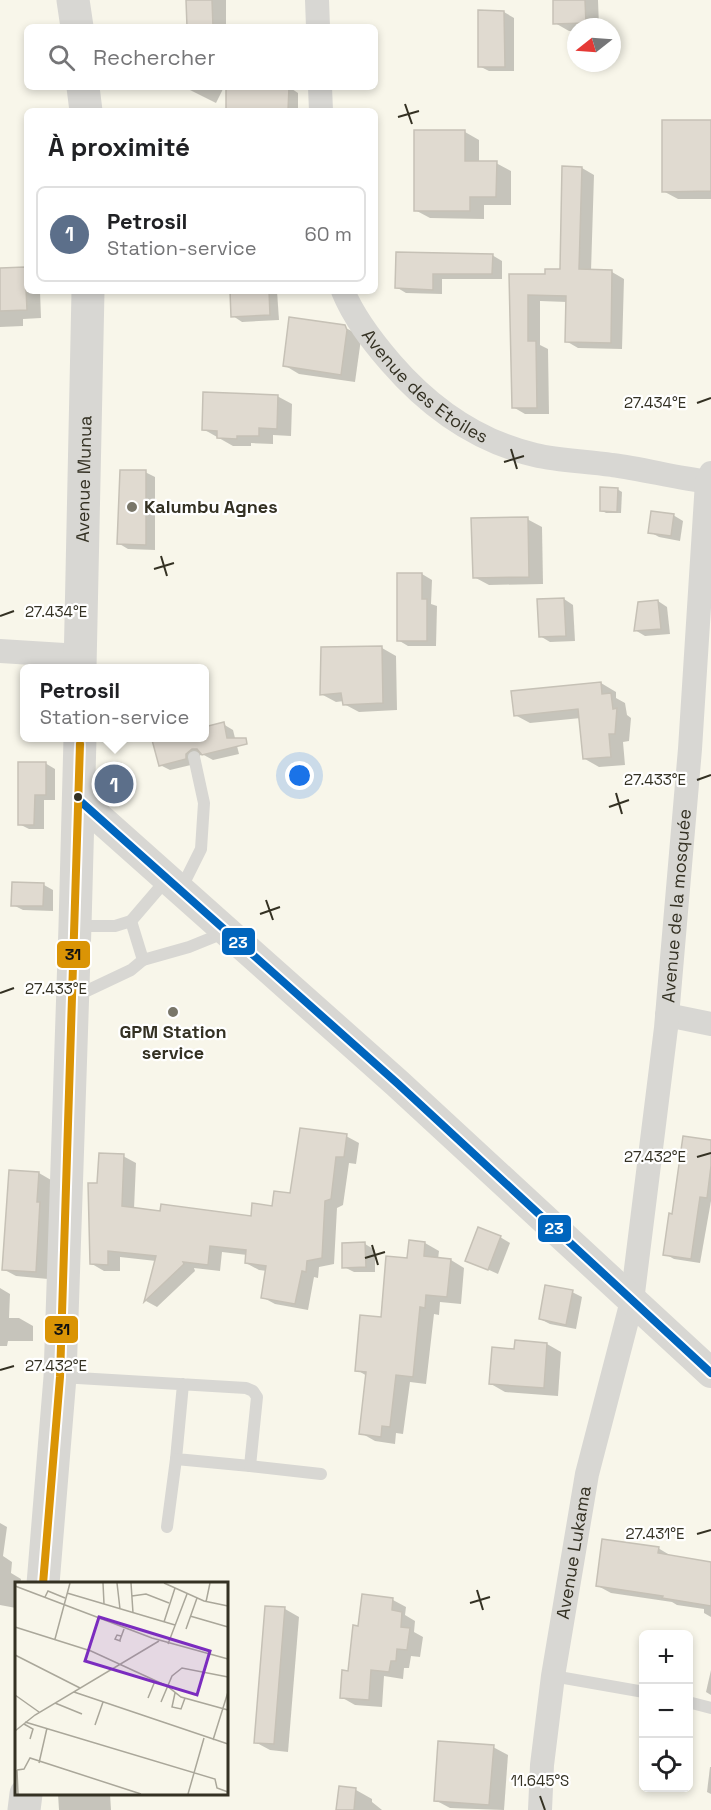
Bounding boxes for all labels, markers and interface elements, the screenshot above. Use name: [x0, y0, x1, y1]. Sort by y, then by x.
north arrow: [567, 18, 621, 72]
search box: [24, 24, 378, 90]
icon: search: [45, 41, 78, 74]
text: Rechercher: [93, 43, 215, 71]
text: À proximité: [48, 130, 190, 164]
text: Petrosil: [107, 207, 187, 235]
text: 1: [65, 221, 74, 247]
text: 60 m: [305, 221, 352, 247]
text: Station-service: [107, 235, 257, 261]
street label: Avenue des Etoiles: [357, 324, 492, 448]
text: 27.434°E: [624, 393, 686, 412]
street label: Avenue Munua: [71, 415, 96, 543]
place label: Kalumbu Agnes: [144, 495, 278, 518]
marker: Kalumbu Agnes: [125, 500, 139, 514]
text: 27.434°E: [25, 602, 87, 621]
popup: [20, 664, 209, 742]
text: Petrosil: [40, 676, 120, 704]
text: Station-service: [40, 704, 189, 730]
your location: [285, 761, 314, 790]
pin: 1: [94, 762, 134, 806]
text: 27.433°E: [624, 770, 686, 789]
unlabelled marker: [72, 791, 84, 803]
street label: Avenue de la mosquée: [656, 808, 696, 1004]
line badge: 23: [221, 927, 256, 956]
text: 23: [228, 932, 248, 953]
line badge: 31: [56, 940, 91, 969]
text: 31: [65, 944, 81, 965]
text: 27.433°E: [25, 979, 87, 998]
marker: GPM Station service: [166, 1005, 180, 1019]
place label: GPM Station service: [119, 1020, 227, 1064]
text: 27.432°E: [624, 1147, 686, 1166]
line badge: 23: [537, 1214, 572, 1243]
text: 23: [544, 1218, 564, 1239]
line badge: 31: [44, 1315, 79, 1344]
text: 31: [54, 1319, 70, 1340]
text: 27.432°E: [25, 1356, 87, 1375]
street label: Avenue Lukama: [551, 1484, 596, 1621]
text: 27.431°E: [626, 1524, 684, 1543]
inset map: [15, 1582, 228, 1795]
map controls: [639, 1630, 693, 1792]
button: +: [639, 1630, 693, 1684]
button: −: [639, 1684, 693, 1738]
button: locate: [639, 1738, 693, 1792]
text: 11.645°S: [511, 1771, 569, 1790]

